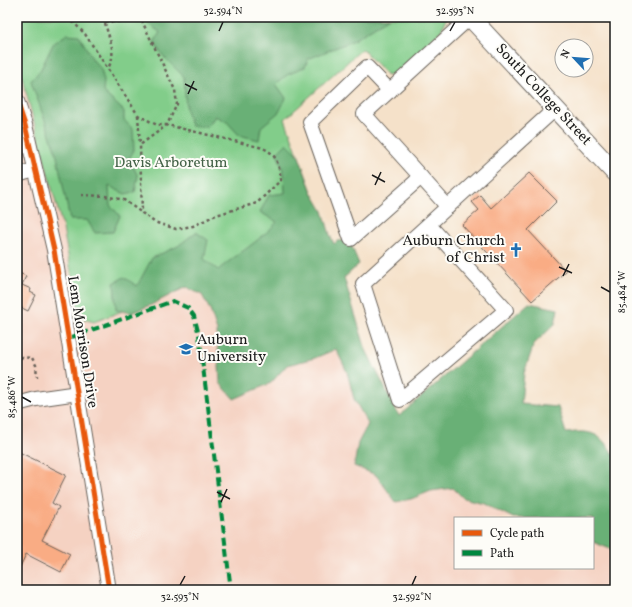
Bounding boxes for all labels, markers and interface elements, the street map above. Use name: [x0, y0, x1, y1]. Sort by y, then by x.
text: 32.594°N: [203, 4, 243, 18]
text: 32.593°N: [436, 4, 475, 18]
north arrow: [554, 38, 594, 78]
street label: South College Street: [490, 39, 596, 151]
text: N: [558, 47, 575, 61]
park label: Davis Arboretum: [114, 153, 228, 174]
place label: Auburn Church of Christ: [403, 231, 505, 269]
church icon: Auburn Church of Christ: [508, 242, 524, 258]
text: 85.484°W: [615, 271, 629, 313]
street label: Lem Morrison Drive: [61, 274, 103, 410]
place label: Auburn University: [197, 330, 266, 368]
school or university icon: Auburn University: [178, 341, 194, 357]
text: 85.486°W: [5, 376, 19, 418]
legend: [454, 517, 594, 569]
text: Cycle path: [490, 526, 545, 542]
text: Path: [490, 546, 514, 562]
text: 32.593°N: [161, 590, 200, 604]
text: 32.592°N: [393, 590, 432, 604]

